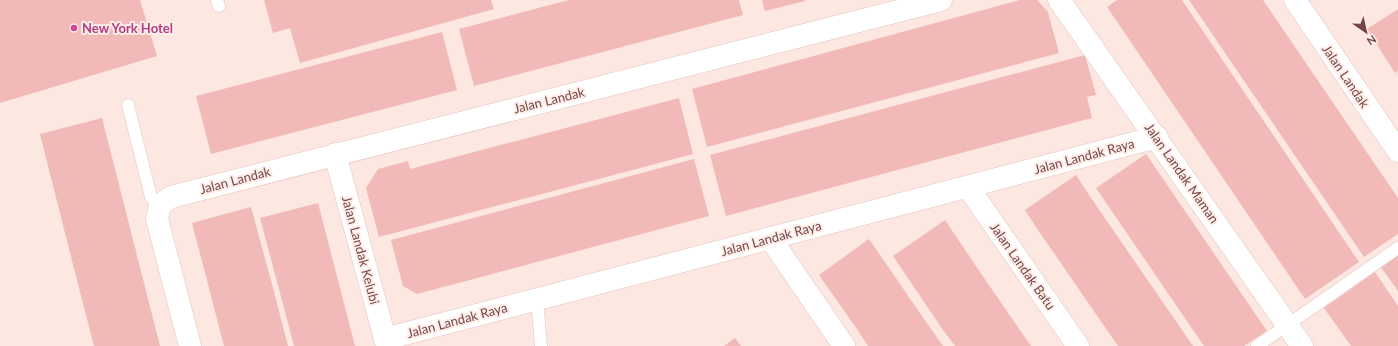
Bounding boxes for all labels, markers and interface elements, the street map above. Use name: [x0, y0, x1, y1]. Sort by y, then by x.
north arrow: [1346, 12, 1386, 52]
place label: New York Hotel: [82, 20, 173, 36]
marker: New York Hotel: [69, 23, 79, 33]
text: N: [1365, 33, 1379, 48]
street label: Jalan Landak: [1319, 41, 1373, 111]
street label: Jalan Landak: [512, 83, 587, 117]
street label: Jalan Landak Maman: [1141, 120, 1223, 226]
street label: Jalan Landak Raya: [1032, 135, 1136, 177]
street label: Jalan Landak: [198, 163, 272, 197]
street label: Jalan Landak Kelubi: [339, 194, 383, 306]
street label: Jalan Landak Raya: [719, 217, 823, 259]
street label: Jalan Landak Batu: [987, 219, 1059, 313]
street label: Jalan Landak Raya: [405, 299, 509, 341]

